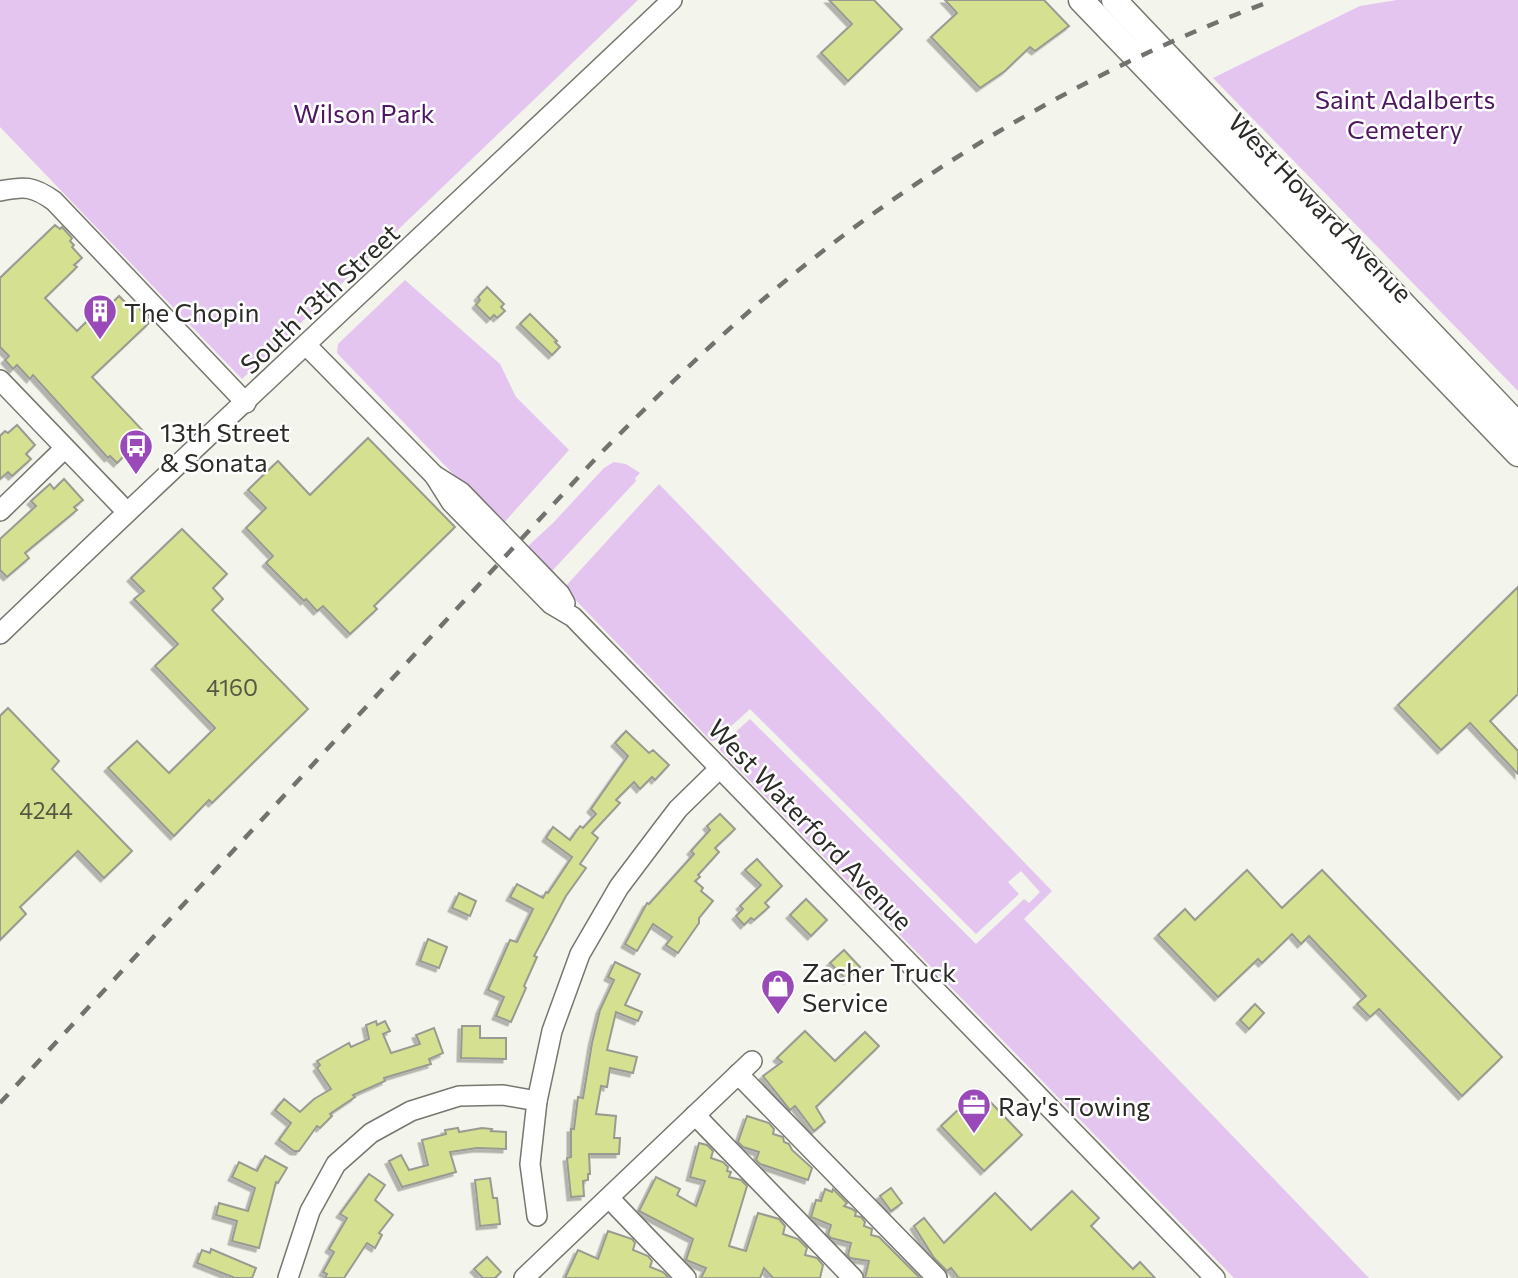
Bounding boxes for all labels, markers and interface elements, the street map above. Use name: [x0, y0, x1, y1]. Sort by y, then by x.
park label: Saint Adalberts Cemetery: [1315, 83, 1495, 144]
park label: Wilson Park: [293, 97, 435, 128]
street label: West Howard Avenue: [1223, 106, 1419, 308]
street label: South 13th Street: [233, 216, 405, 380]
building icon: The Chopin: [81, 292, 119, 341]
place label: The Chopin: [124, 296, 259, 327]
place label: 13th Street & Sonata: [160, 416, 290, 477]
bus stop icon: 13th Street & Sonata: [117, 427, 155, 476]
house number: 4160: [206, 673, 258, 701]
street label: West Waterford Avenue: [702, 712, 920, 936]
house number: 4244: [19, 796, 73, 824]
place label: Zacher Truck Service: [802, 956, 956, 1017]
shop icon: Zacher Truck Service: [759, 967, 797, 1016]
office icon: Ray's Towing: [955, 1086, 993, 1135]
place label: Ray's Towing: [998, 1090, 1150, 1121]

